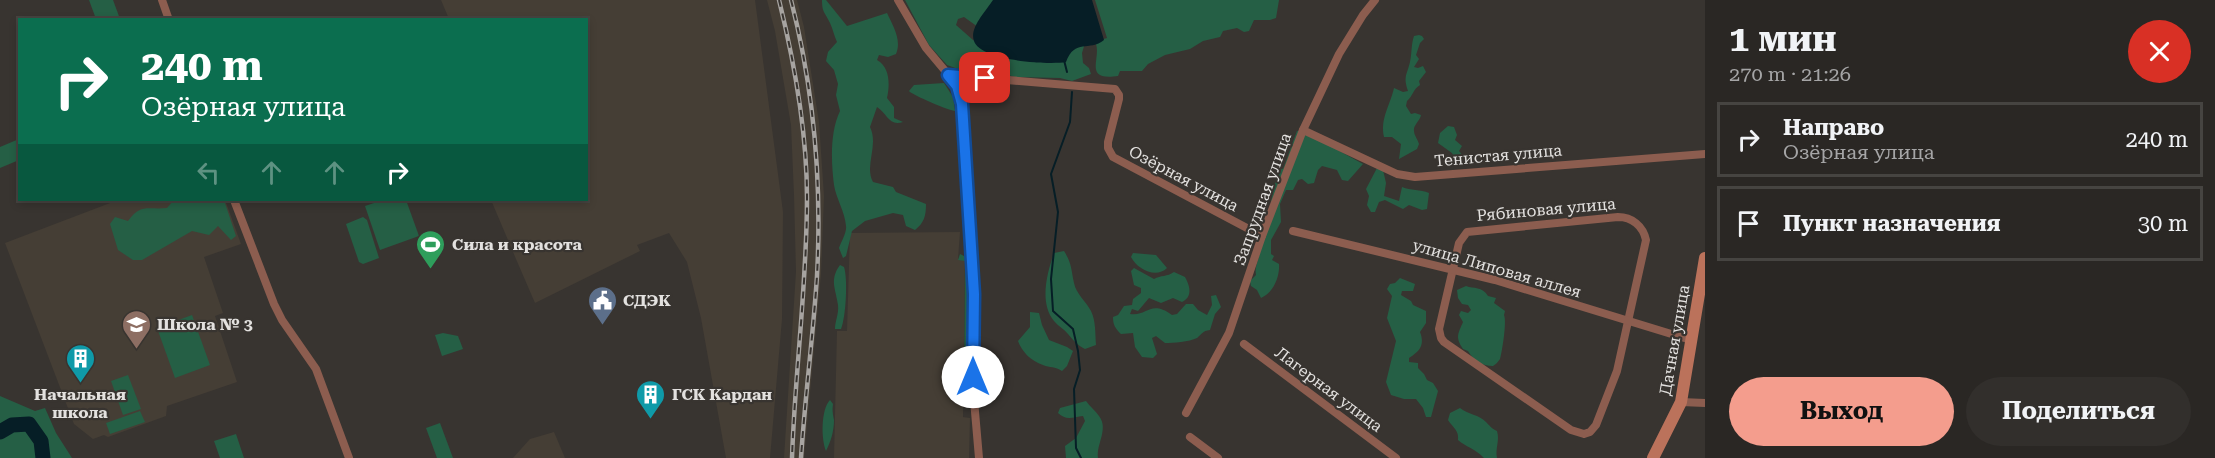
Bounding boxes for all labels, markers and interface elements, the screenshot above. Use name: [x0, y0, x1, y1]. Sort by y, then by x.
text: 1 мин: [1729, 18, 1837, 60]
button: close: [2128, 20, 2191, 83]
text: 240 m: [141, 41, 263, 90]
icon: right: [42, 42, 120, 120]
pin: [959, 52, 1010, 103]
icon: arrive: [968, 61, 1001, 94]
text: 270 m · 21:26: [1729, 62, 1851, 86]
text: Озёрная улица: [141, 91, 346, 123]
text: Направо: [1783, 115, 1884, 140]
icon: right: [1732, 123, 1765, 156]
text: 240 m: [2125, 127, 2188, 152]
street label: Запрудная улица: [1230, 130, 1295, 268]
street label: Тенистая улица: [1433, 140, 1563, 171]
text: Озёрная улица: [1783, 140, 1935, 164]
street label: Озёрная улица: [1126, 142, 1242, 215]
icon: left: [192, 156, 225, 189]
icon: ahead: [255, 156, 288, 189]
icon: ahead: [318, 156, 351, 189]
icon: right: [381, 156, 414, 189]
street label: Рябиновая улица: [1476, 194, 1617, 225]
icon: arrive: [1732, 207, 1765, 240]
text: Пункт назначения: [1783, 211, 2001, 236]
text: 30 m: [2138, 211, 2188, 236]
sports icon: Сила и красота: [415, 228, 447, 270]
place label: Сила и красота: [452, 235, 582, 254]
street label: улица Липовая аллея: [1410, 235, 1583, 302]
street label: Дачная улица: [1655, 283, 1694, 397]
public building icon: СДЭК: [586, 284, 618, 326]
place label: СДЭК: [623, 291, 671, 310]
school or university icon: Школа № 3: [120, 308, 152, 350]
place label: Школа № 3: [157, 315, 253, 334]
building icon: Начальная школа: [64, 342, 96, 384]
street label: Лагерная улица: [1271, 343, 1386, 436]
position arrow: [941, 345, 1005, 409]
button: Выход: [1729, 377, 1954, 446]
button: Поделиться: [1966, 377, 2191, 446]
building icon: ГСК Кардан: [635, 378, 667, 420]
place label: Начальная школа: [34, 385, 126, 422]
place label: ГСК Кардан: [672, 385, 772, 404]

